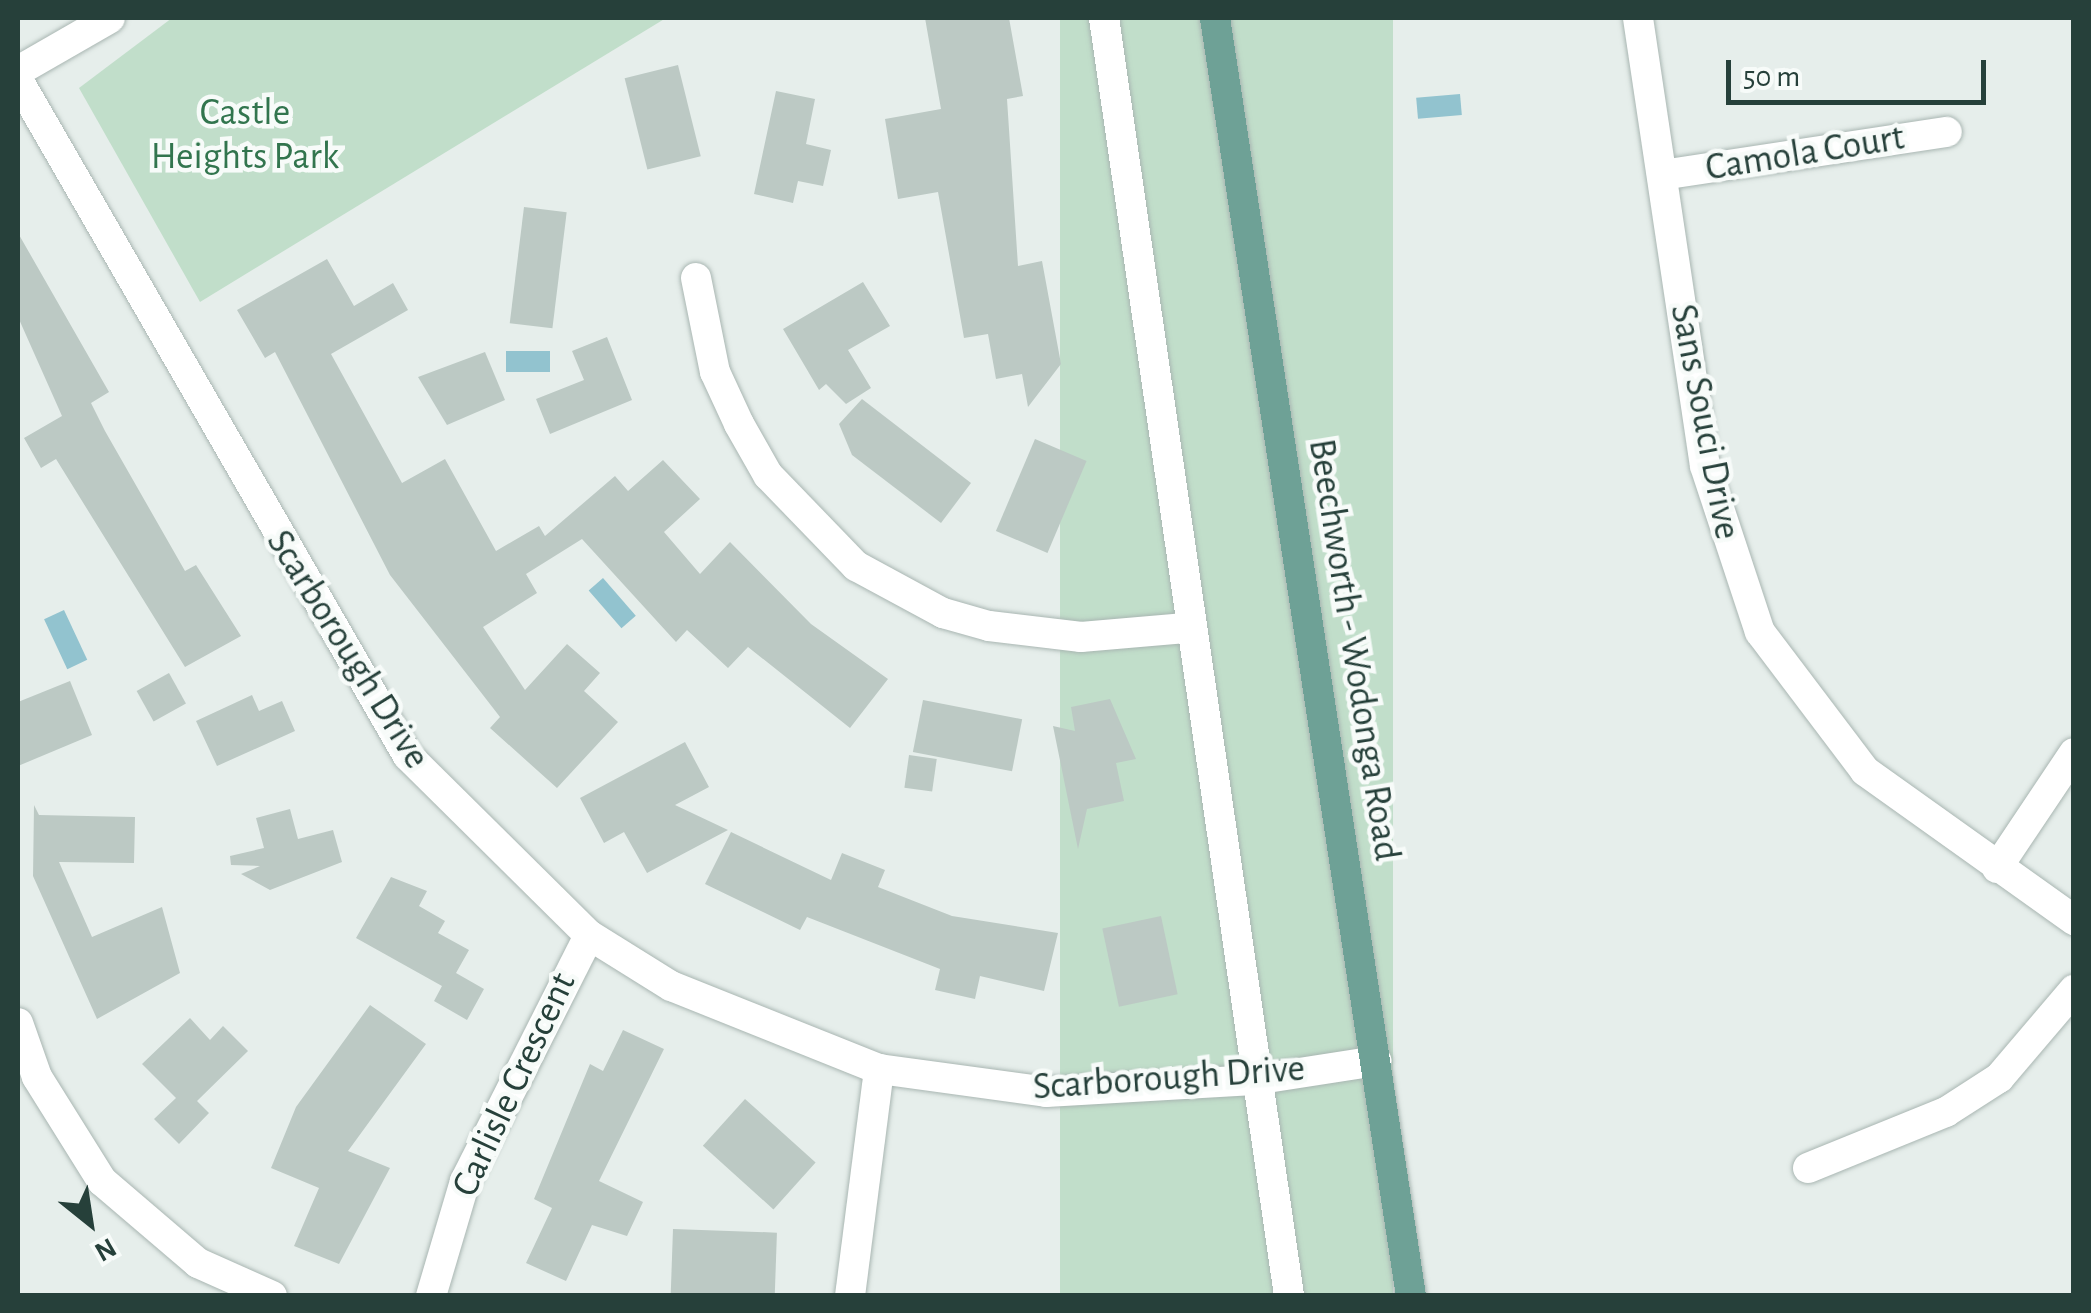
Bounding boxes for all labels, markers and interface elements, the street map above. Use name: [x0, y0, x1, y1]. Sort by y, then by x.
scale bar: [1731, 40, 1991, 102]
text: 50 m: [1743, 62, 1800, 92]
park label: Castle Heights Park: [151, 91, 339, 180]
street label: Camola Court: [1703, 116, 1907, 192]
street label: Sans Souci Drive: [1659, 301, 1749, 543]
street label: Beechworth - Wodonga Road: [1297, 436, 1409, 864]
street label: Scarborough Drive: [255, 522, 439, 778]
street label: Carlisle Crescent: [443, 966, 587, 1204]
street label: Scarborough Drive: [1031, 1047, 1307, 1111]
north arrow: [40, 1173, 140, 1273]
text: N: [90, 1232, 120, 1266]

